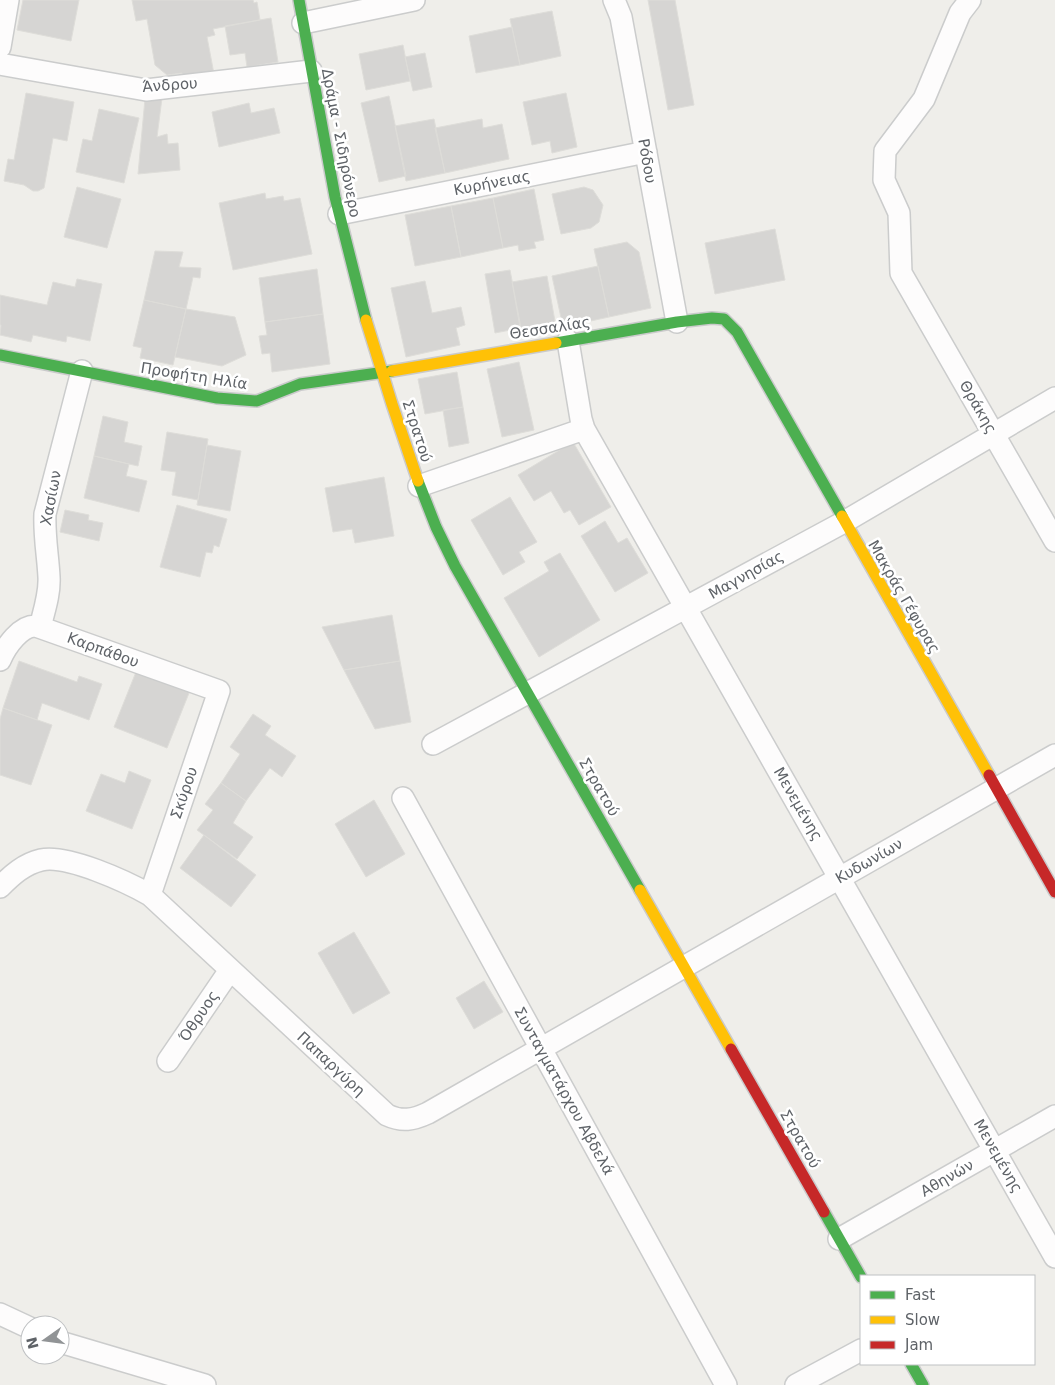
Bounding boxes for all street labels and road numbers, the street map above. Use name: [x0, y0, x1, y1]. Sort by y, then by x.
street label: Δράμα - Σιδηρόνερο: [318, 67, 364, 219]
street label: Άνδρου: [142, 74, 198, 96]
street label: Ρόδου: [634, 137, 660, 185]
street label: Κυρήνειας: [452, 167, 532, 199]
street label: Θεσσαλίας: [508, 313, 592, 343]
street label: Προφήτη Ηλία: [139, 359, 249, 393]
street label: Θράκης: [956, 377, 1000, 437]
street label: Στρατού: [398, 397, 436, 465]
street label: Χασίων: [37, 469, 65, 527]
street label: Μακράς Γέφυρας: [864, 537, 944, 657]
street label: Μαγνησίας: [705, 547, 787, 603]
street label: Καρπάθου: [65, 629, 141, 671]
street label: Στρατού: [575, 754, 623, 820]
street label: Σκύρου: [167, 764, 201, 822]
street label: Μενεμένης: [770, 764, 826, 844]
street label: Κυδωνίων: [832, 835, 906, 887]
street label: Όθρυος: [175, 987, 223, 1046]
street label: Συνταγματάρχου Αβδελά: [510, 1004, 618, 1178]
street label: Παπαργύρη: [293, 1028, 369, 1100]
street label: Στρατού: [776, 1106, 824, 1172]
street label: Μενεμένης: [970, 1116, 1026, 1196]
street label: Αθηνών: [917, 1156, 977, 1200]

